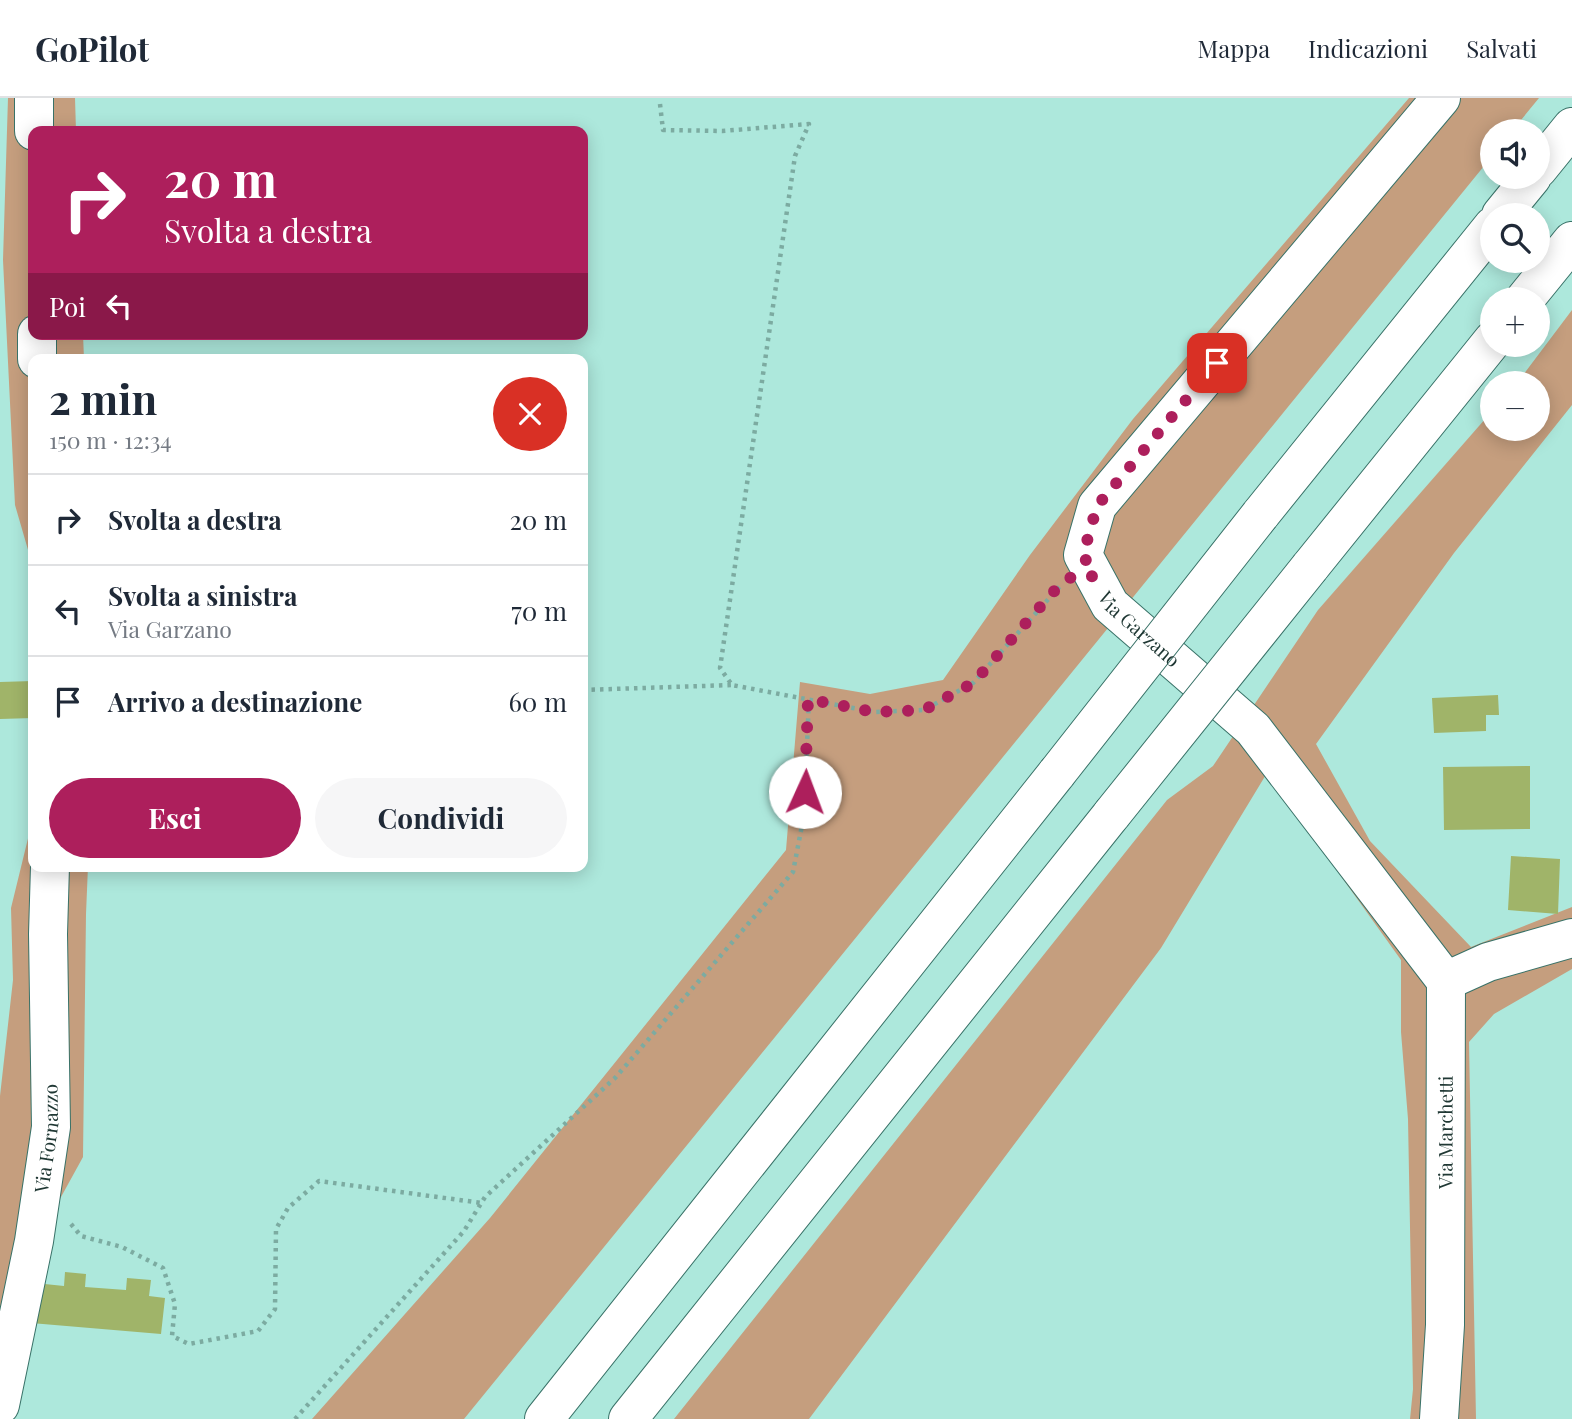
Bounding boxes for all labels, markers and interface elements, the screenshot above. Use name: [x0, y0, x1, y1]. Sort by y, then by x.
text: GoPilot: [35, 26, 149, 70]
text: Mappa: [1198, 32, 1270, 64]
text: Indicazioni: [1308, 32, 1428, 64]
text: Salvati: [1466, 32, 1537, 64]
map controls: [1480, 119, 1550, 441]
button: sound: [1480, 119, 1550, 189]
text: 20 m: [164, 145, 277, 210]
icon: right: [49, 154, 140, 245]
button: search: [1480, 203, 1550, 273]
text: Svolta a destra: [164, 208, 372, 251]
icon: left: [100, 287, 138, 325]
button: +: [1480, 287, 1550, 357]
text: Poi: [49, 289, 86, 324]
pin: [1187, 333, 1247, 393]
icon: arrive: [1198, 344, 1236, 382]
text: 2 min: [49, 370, 157, 426]
button: −: [1480, 371, 1550, 441]
button: close: [493, 377, 567, 451]
text: 150 m · 12:34: [49, 424, 172, 455]
icon: right: [49, 501, 87, 539]
text: Svolta a destra: [108, 502, 282, 537]
text: 20 m: [509, 502, 567, 537]
text: Svolta a sinistra: [108, 578, 297, 613]
street label: Via Garzano: [1092, 585, 1186, 672]
icon: left: [49, 592, 87, 630]
text: 70 m: [511, 593, 567, 628]
text: Via Garzano: [108, 613, 232, 644]
icon: arrive: [49, 683, 87, 721]
text: Arrivo a destinazione: [108, 684, 362, 719]
text: 60 m: [508, 684, 567, 719]
position arrow: [768, 755, 842, 829]
button: Esci: [49, 778, 301, 858]
button: Condividi: [315, 778, 567, 858]
street label: Via Marchetti: [1431, 1075, 1458, 1190]
street label: Via Fornazzo: [27, 1084, 64, 1196]

